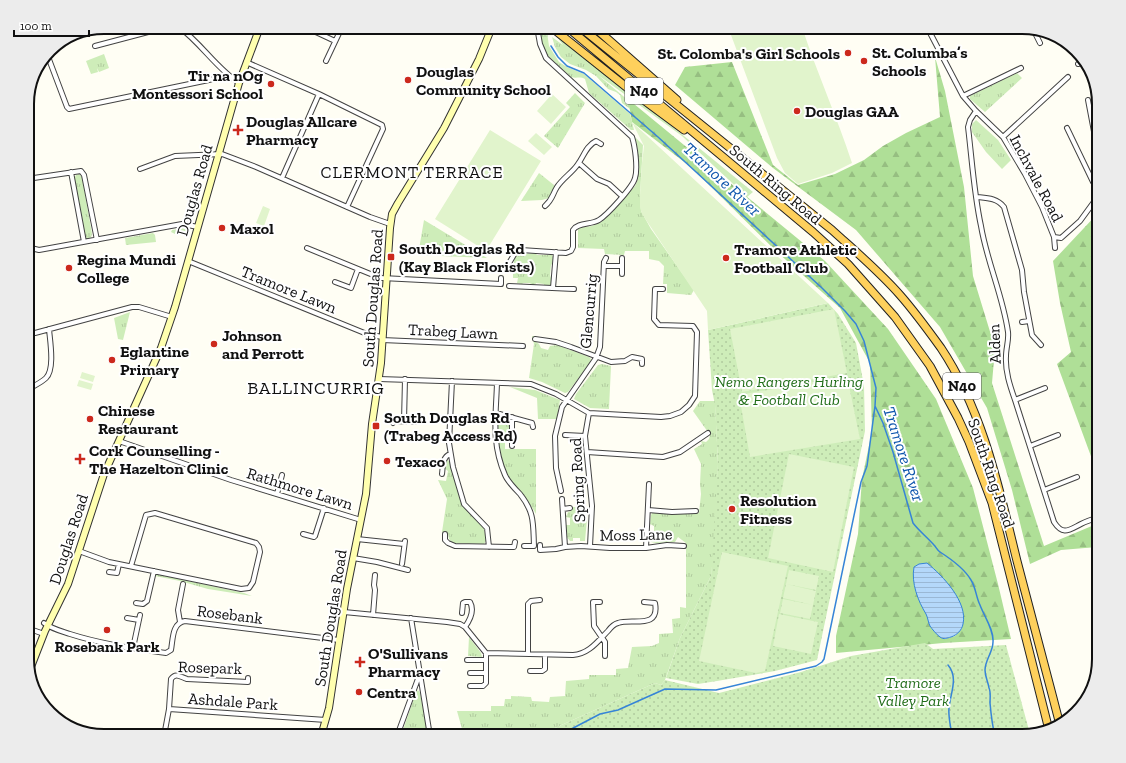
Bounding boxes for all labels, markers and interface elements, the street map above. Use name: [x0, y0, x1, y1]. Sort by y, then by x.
scale bar: [14, 12, 89, 38]
text: 100 m: [20, 19, 52, 33]
place label: St. Columba’s Schools: [872, 43, 968, 80]
place label: St. Colomba's Girl Schools: [657, 44, 840, 63]
marker: St. Colomba's Girl Schools: [843, 48, 853, 58]
marker: St. Columba’s Schools: [859, 56, 869, 66]
place label: Douglas Community School: [416, 62, 551, 99]
place label: Tir na nOg Montessori School: [132, 66, 263, 103]
marker: Douglas Community School: [403, 75, 413, 85]
road number: N40: [625, 78, 663, 104]
marker: Tir na nOg Montessori School: [266, 79, 276, 89]
place label: Douglas GAA: [805, 102, 899, 121]
marker: Douglas GAA: [792, 106, 802, 116]
place label: Douglas Allcare Pharmacy: [246, 112, 357, 149]
marker: Douglas Allcare Pharmacy: [233, 125, 243, 135]
street label: Inchvale Road: [1006, 131, 1068, 225]
water label: Tramore River: [679, 138, 765, 220]
street label: South Ring Road: [726, 140, 826, 229]
street label: Douglas Road: [172, 142, 217, 238]
district label: CLERMONT TERRACE: [320, 162, 504, 182]
place label: Maxol: [230, 219, 274, 238]
marker: Maxol: [217, 223, 227, 233]
street label: South Douglas Road: [358, 228, 387, 368]
place label: South Douglas Rd (Kay Black Florists): [399, 239, 534, 276]
place label: Tramore Athletic Football Club: [734, 240, 857, 277]
place label: Regina Mundi College: [77, 250, 176, 287]
marker: South Douglas Rd (Kay Black Florists): [386, 252, 396, 262]
marker: Tramore Athletic Football Club: [721, 253, 731, 263]
street label: Tramore Lawn: [238, 262, 340, 318]
marker: Regina Mundi College: [64, 263, 74, 273]
street label: Glencurrig: [576, 273, 601, 349]
street label: Trabeg Lawn: [407, 320, 499, 343]
street label: Alden: [984, 323, 1005, 364]
place label: Johnson and Perrott: [222, 326, 305, 363]
marker: Johnson and Perrott: [209, 339, 219, 349]
place label: Eglantine Primary: [120, 342, 189, 379]
marker: Eglantine Primary: [107, 355, 117, 365]
park label: Nemo Rangers Hurling & Football Club: [715, 372, 864, 409]
road number: N40: [943, 373, 981, 399]
district label: BALLINCURRIG: [247, 377, 385, 399]
place label: Chinese Restaurant: [98, 401, 179, 438]
water label: Tramore River: [879, 404, 929, 504]
place label: South Douglas Rd (Trabeg Access Rd): [384, 408, 518, 445]
marker: Chinese Restaurant: [85, 414, 95, 424]
street label: South Ring Road: [964, 416, 1019, 531]
marker: South Douglas Rd (Trabeg Access Rd): [371, 421, 381, 431]
street label: Spring Road: [566, 437, 589, 523]
place label: Cork Counselling - The Hazelton Clinic: [89, 441, 229, 478]
place label: Texaco: [395, 452, 446, 471]
marker: Cork Counselling - The Hazelton Clinic: [74, 453, 86, 465]
marker: Texaco: [382, 456, 392, 466]
street label: Rathmore Lawn: [245, 463, 356, 514]
street label: Douglas Road: [45, 491, 92, 587]
place label: Resolution Fitness: [740, 491, 817, 528]
marker: Resolution Fitness: [727, 504, 737, 514]
street label: Moss Lane: [599, 524, 673, 545]
street label: South Douglas Road: [310, 548, 351, 688]
street label: Rosebank: [196, 601, 265, 628]
marker: Rosebank Park: [102, 625, 112, 635]
place label: Rosebank Park: [54, 637, 160, 656]
place label: O'Sullivans Pharmacy: [368, 644, 448, 681]
street label: Rosepark: [178, 657, 243, 678]
marker: O'Sullivans Pharmacy: [355, 657, 365, 667]
park label: Tramore Valley Park: [877, 673, 949, 710]
place label: Centra: [367, 683, 416, 702]
marker: Centra: [354, 687, 364, 697]
street label: Ashdale Park: [187, 689, 279, 714]

